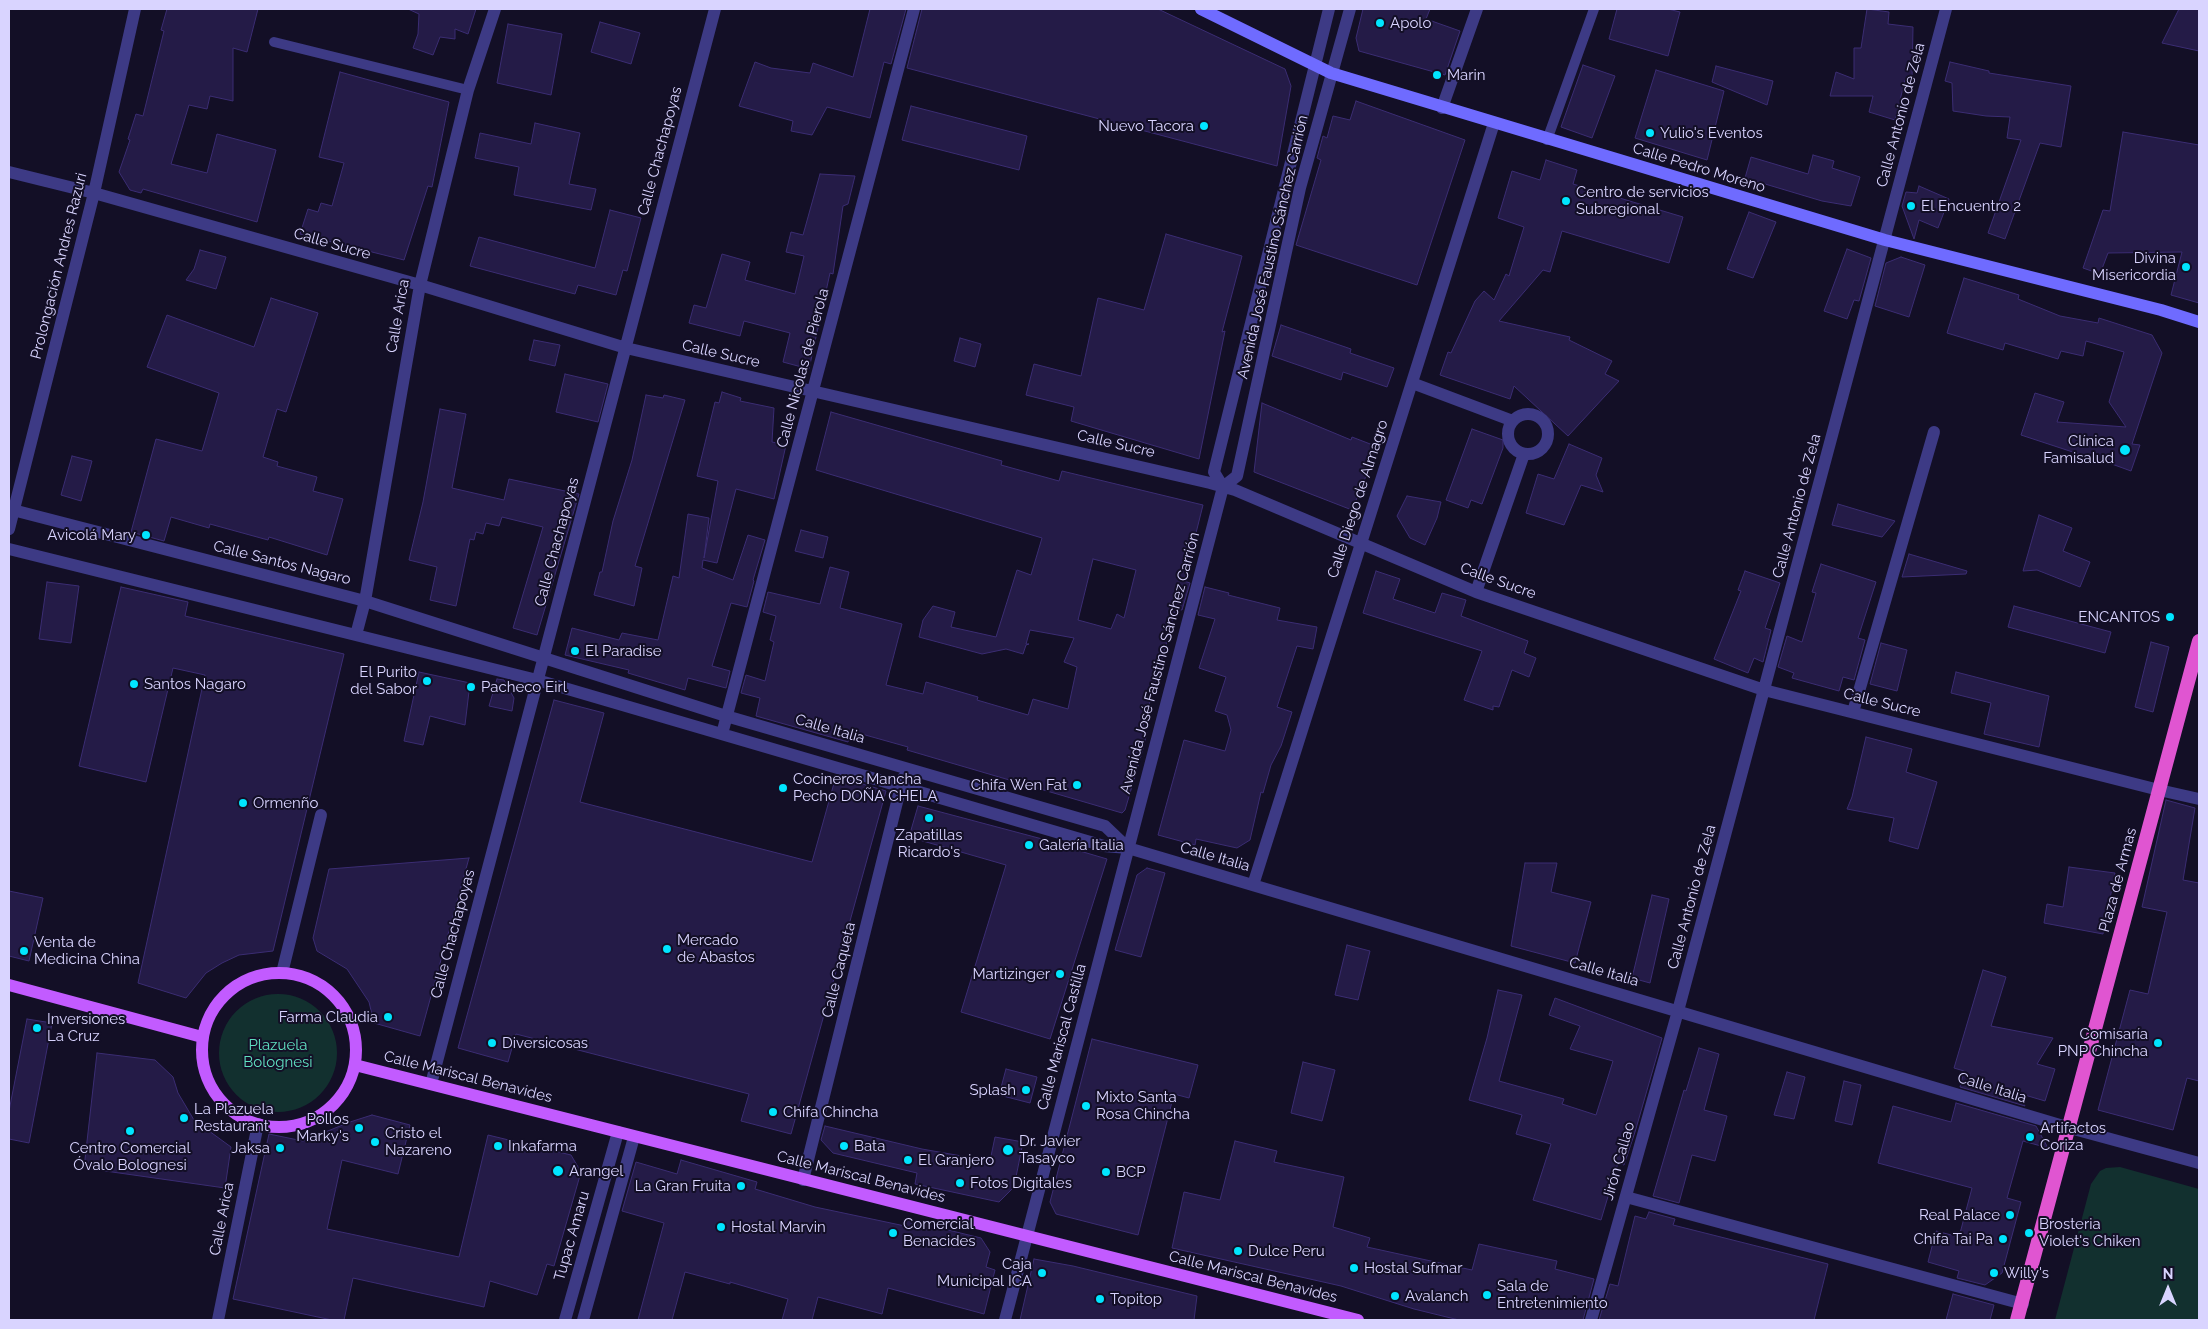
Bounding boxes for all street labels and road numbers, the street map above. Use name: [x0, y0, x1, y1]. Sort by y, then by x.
street label: Calle Antonio de Zela: [1873, 41, 1929, 189]
street label: Calle Chachapoyas: [634, 85, 686, 217]
street label: Avenida José Faustino Sánchez Carrión: [1234, 113, 1312, 381]
street label: Calle Pedro Moreno: [1630, 139, 1768, 197]
street label: Prolongación Andres Razuri: [27, 171, 91, 361]
street label: Calle Sucre: [291, 224, 373, 264]
street label: Calle Arica: [383, 278, 413, 354]
street label: Calle Nicolas de Pierola: [773, 286, 833, 450]
street label: Calle Sucre: [680, 336, 762, 372]
street label: Calle Diego de Almagro: [1324, 418, 1392, 580]
street label: Calle Sucre: [1075, 426, 1157, 462]
street label: Calle Antonio de Zela: [1769, 432, 1825, 580]
street label: Calle Chachapoyas: [531, 476, 583, 608]
street label: Avenida José Faustino Sánchez Carrión: [1116, 530, 1204, 796]
street label: Calle Santos Nagaro: [211, 537, 353, 589]
street label: Calle Sucre: [1458, 559, 1538, 603]
street label: Calle Sucre: [1841, 685, 1923, 721]
street label: Calle Italia: [793, 710, 867, 748]
street label: Calle Antonio de Zela: [1664, 823, 1720, 971]
street label: Plaza de Armas: [2095, 826, 2141, 934]
street label: Calle Italia: [1178, 838, 1252, 876]
street label: Calle Chachapoyas: [427, 868, 479, 1000]
street label: Calle Caqueta: [818, 920, 860, 1020]
street label: Calle Italia: [1567, 953, 1641, 991]
street label: Calle Mariscal Castilla: [1034, 962, 1090, 1112]
street label: Calle Mariscal Benavides: [382, 1047, 554, 1107]
street label: Calle Italia: [1955, 1069, 2029, 1107]
street label: Jirón Callao: [1599, 1120, 1639, 1202]
street label: Calle Mariscal Benavides: [775, 1147, 947, 1207]
street label: Calle Arica: [206, 1181, 238, 1257]
street label: Tupac Amaru: [551, 1189, 593, 1283]
street label: Calle Mariscal Benavides: [1167, 1247, 1339, 1307]

